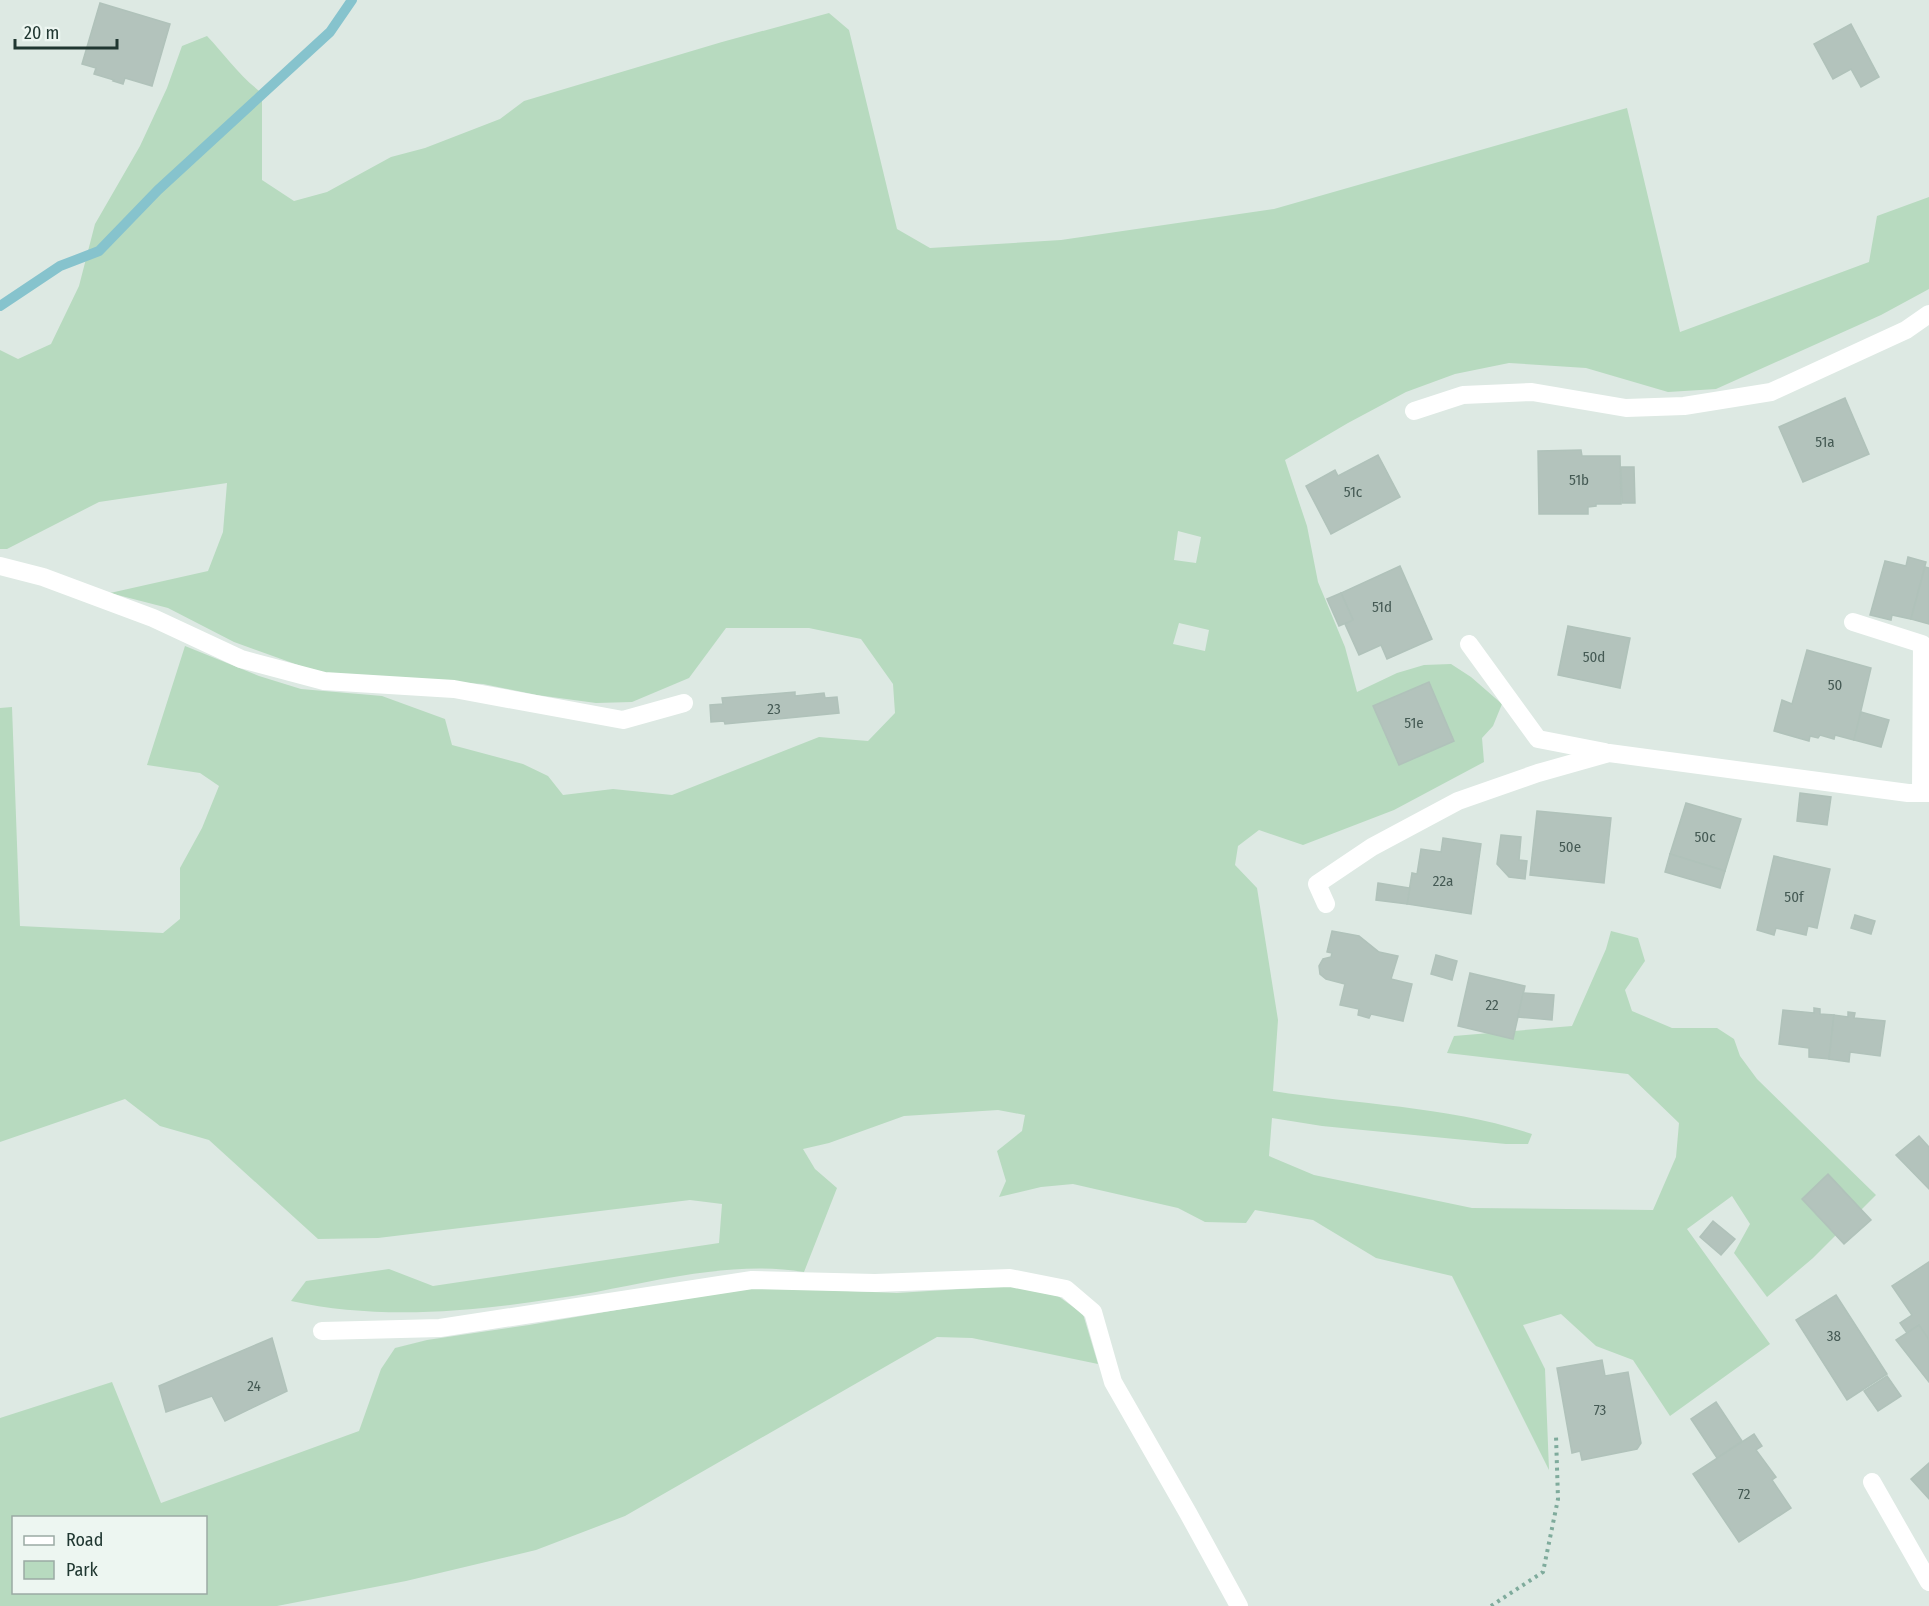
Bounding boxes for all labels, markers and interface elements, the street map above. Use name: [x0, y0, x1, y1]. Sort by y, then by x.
scale bar: [15, 12, 117, 50]
text: 20 m: [24, 22, 59, 44]
house number: 51a: [1815, 433, 1835, 451]
house number: 51b: [1569, 471, 1589, 489]
house number: 51c: [1344, 483, 1363, 501]
house number: 51d: [1372, 598, 1392, 616]
house number: 50d: [1583, 648, 1605, 666]
house number: 50: [1828, 676, 1842, 694]
house number: 23: [767, 700, 781, 718]
house number: 51e: [1404, 714, 1424, 732]
house number: 50c: [1694, 828, 1716, 846]
house number: 50e: [1559, 838, 1581, 856]
house number: 22a: [1433, 872, 1453, 890]
house number: 50f: [1784, 888, 1805, 906]
house number: 22: [1485, 996, 1499, 1014]
house number: 38: [1827, 1327, 1841, 1345]
house number: 24: [247, 1377, 261, 1395]
house number: 73: [1594, 1401, 1607, 1419]
house number: 72: [1738, 1485, 1751, 1503]
legend: [12, 1516, 207, 1594]
text: Road: [66, 1529, 103, 1551]
text: Park: [66, 1559, 99, 1581]

